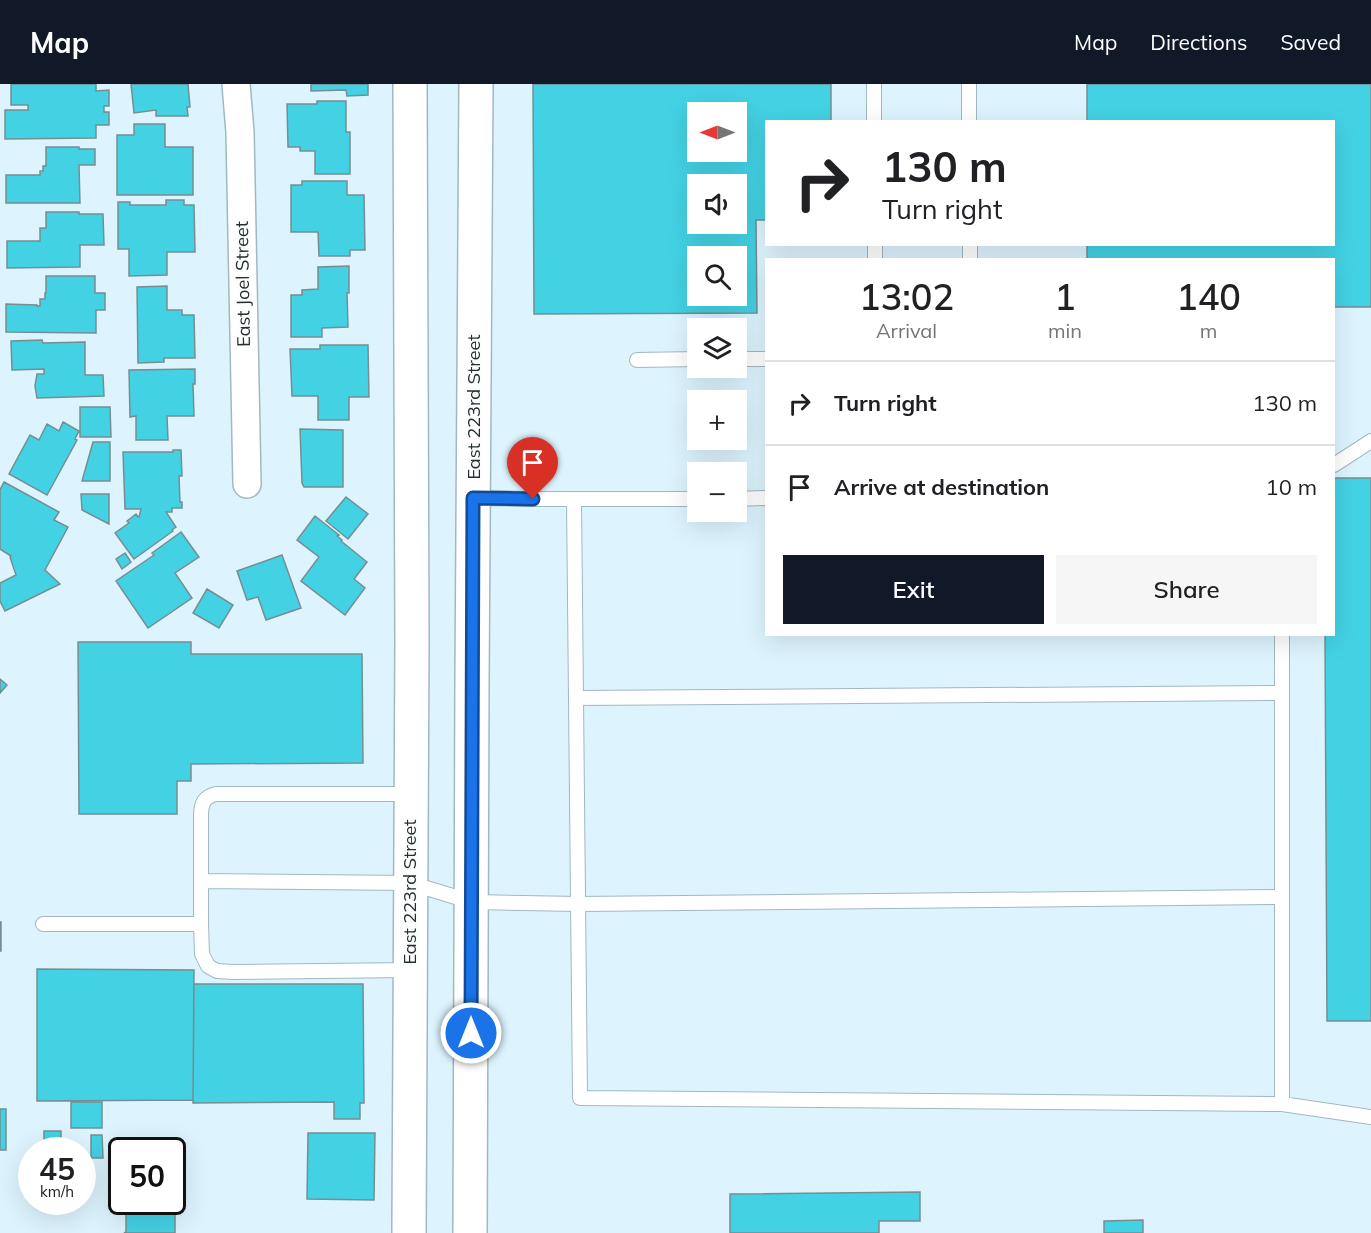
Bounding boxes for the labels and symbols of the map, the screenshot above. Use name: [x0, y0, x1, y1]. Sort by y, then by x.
north arrow: [687, 102, 747, 162]
street label: East Joel Street: [230, 221, 255, 347]
street label: East 223rd Street: [462, 334, 485, 480]
pin: [507, 437, 558, 499]
street label: East 223rd Street: [398, 819, 421, 965]
position arrow: [439, 1001, 503, 1065]
speed limit sign: 50: [108, 1137, 186, 1215]

